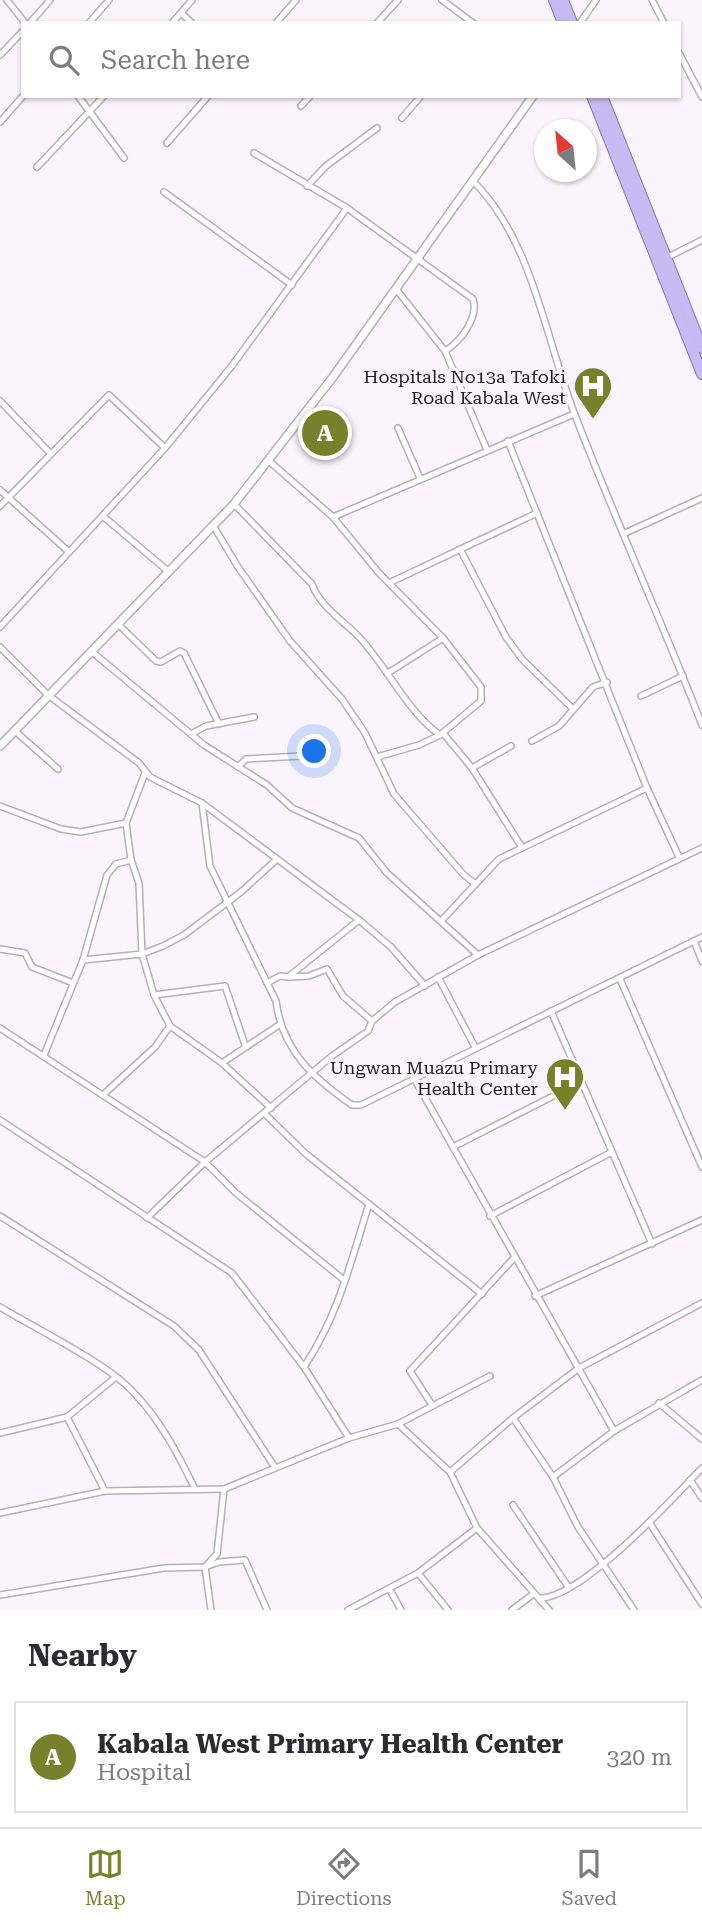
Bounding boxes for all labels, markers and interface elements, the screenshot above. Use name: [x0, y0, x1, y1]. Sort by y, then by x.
search box: [21, 21, 681, 98]
icon: search: [45, 41, 83, 79]
text: Search here: [101, 45, 250, 75]
north arrow: [534, 119, 597, 182]
hospital icon: Hospitals No13a Tafoki Road Kabala West: [572, 365, 614, 420]
place label: Hospitals No13a Tafoki Road Kabala West: [364, 366, 566, 408]
pin: A: [302, 407, 348, 459]
your location: [297, 734, 331, 768]
hospital icon: Ungwan Muazu Primary Health Center: [544, 1056, 586, 1111]
place label: Ungwan Muazu Primary Health Center: [330, 1057, 538, 1099]
text: Nearby: [28, 1638, 137, 1673]
text: Kabala West Primary Health Center: [97, 1729, 563, 1759]
text: A: [45, 1744, 61, 1771]
text: 320 m: [607, 1744, 672, 1771]
text: Hospital: [97, 1759, 191, 1786]
tab: Map: [85, 1845, 126, 1910]
tab: Directions: [296, 1845, 392, 1910]
tab: Saved: [562, 1845, 617, 1910]

